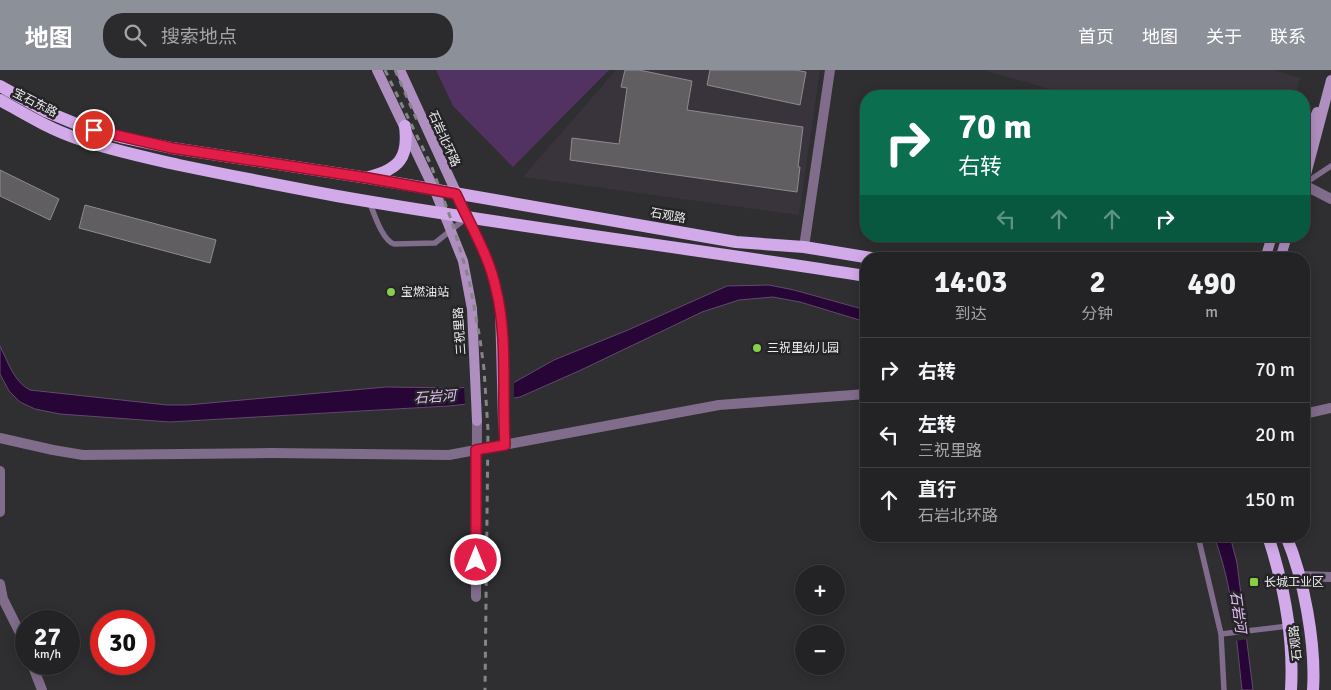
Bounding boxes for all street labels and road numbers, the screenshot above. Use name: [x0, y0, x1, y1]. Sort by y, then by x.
street label: 宝石东路: [10, 85, 60, 121]
street label: 石岩北环路: [425, 109, 463, 169]
street label: 石观路: [649, 205, 687, 227]
street label: 三祝里路: [451, 307, 469, 355]
street label: 石观路: [1287, 624, 1305, 662]

